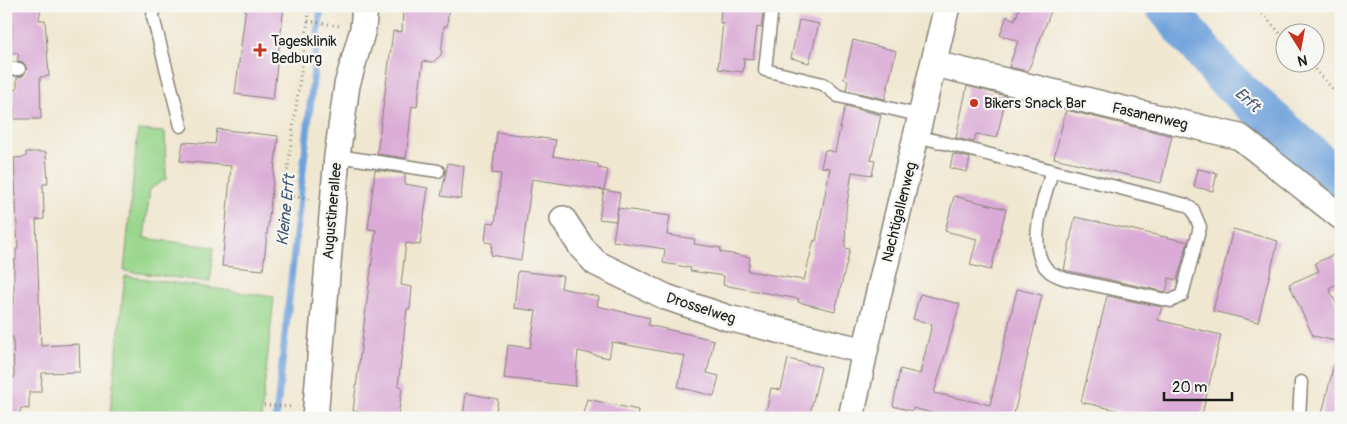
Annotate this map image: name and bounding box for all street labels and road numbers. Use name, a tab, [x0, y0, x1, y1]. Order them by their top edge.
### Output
street label: Fasanenweg	[1110, 99, 1190, 134]
street label: Nachtigallenweg	[878, 160, 921, 264]
street label: Augustinerallee	[319, 161, 346, 260]
street label: Drosselweg	[664, 288, 738, 329]

